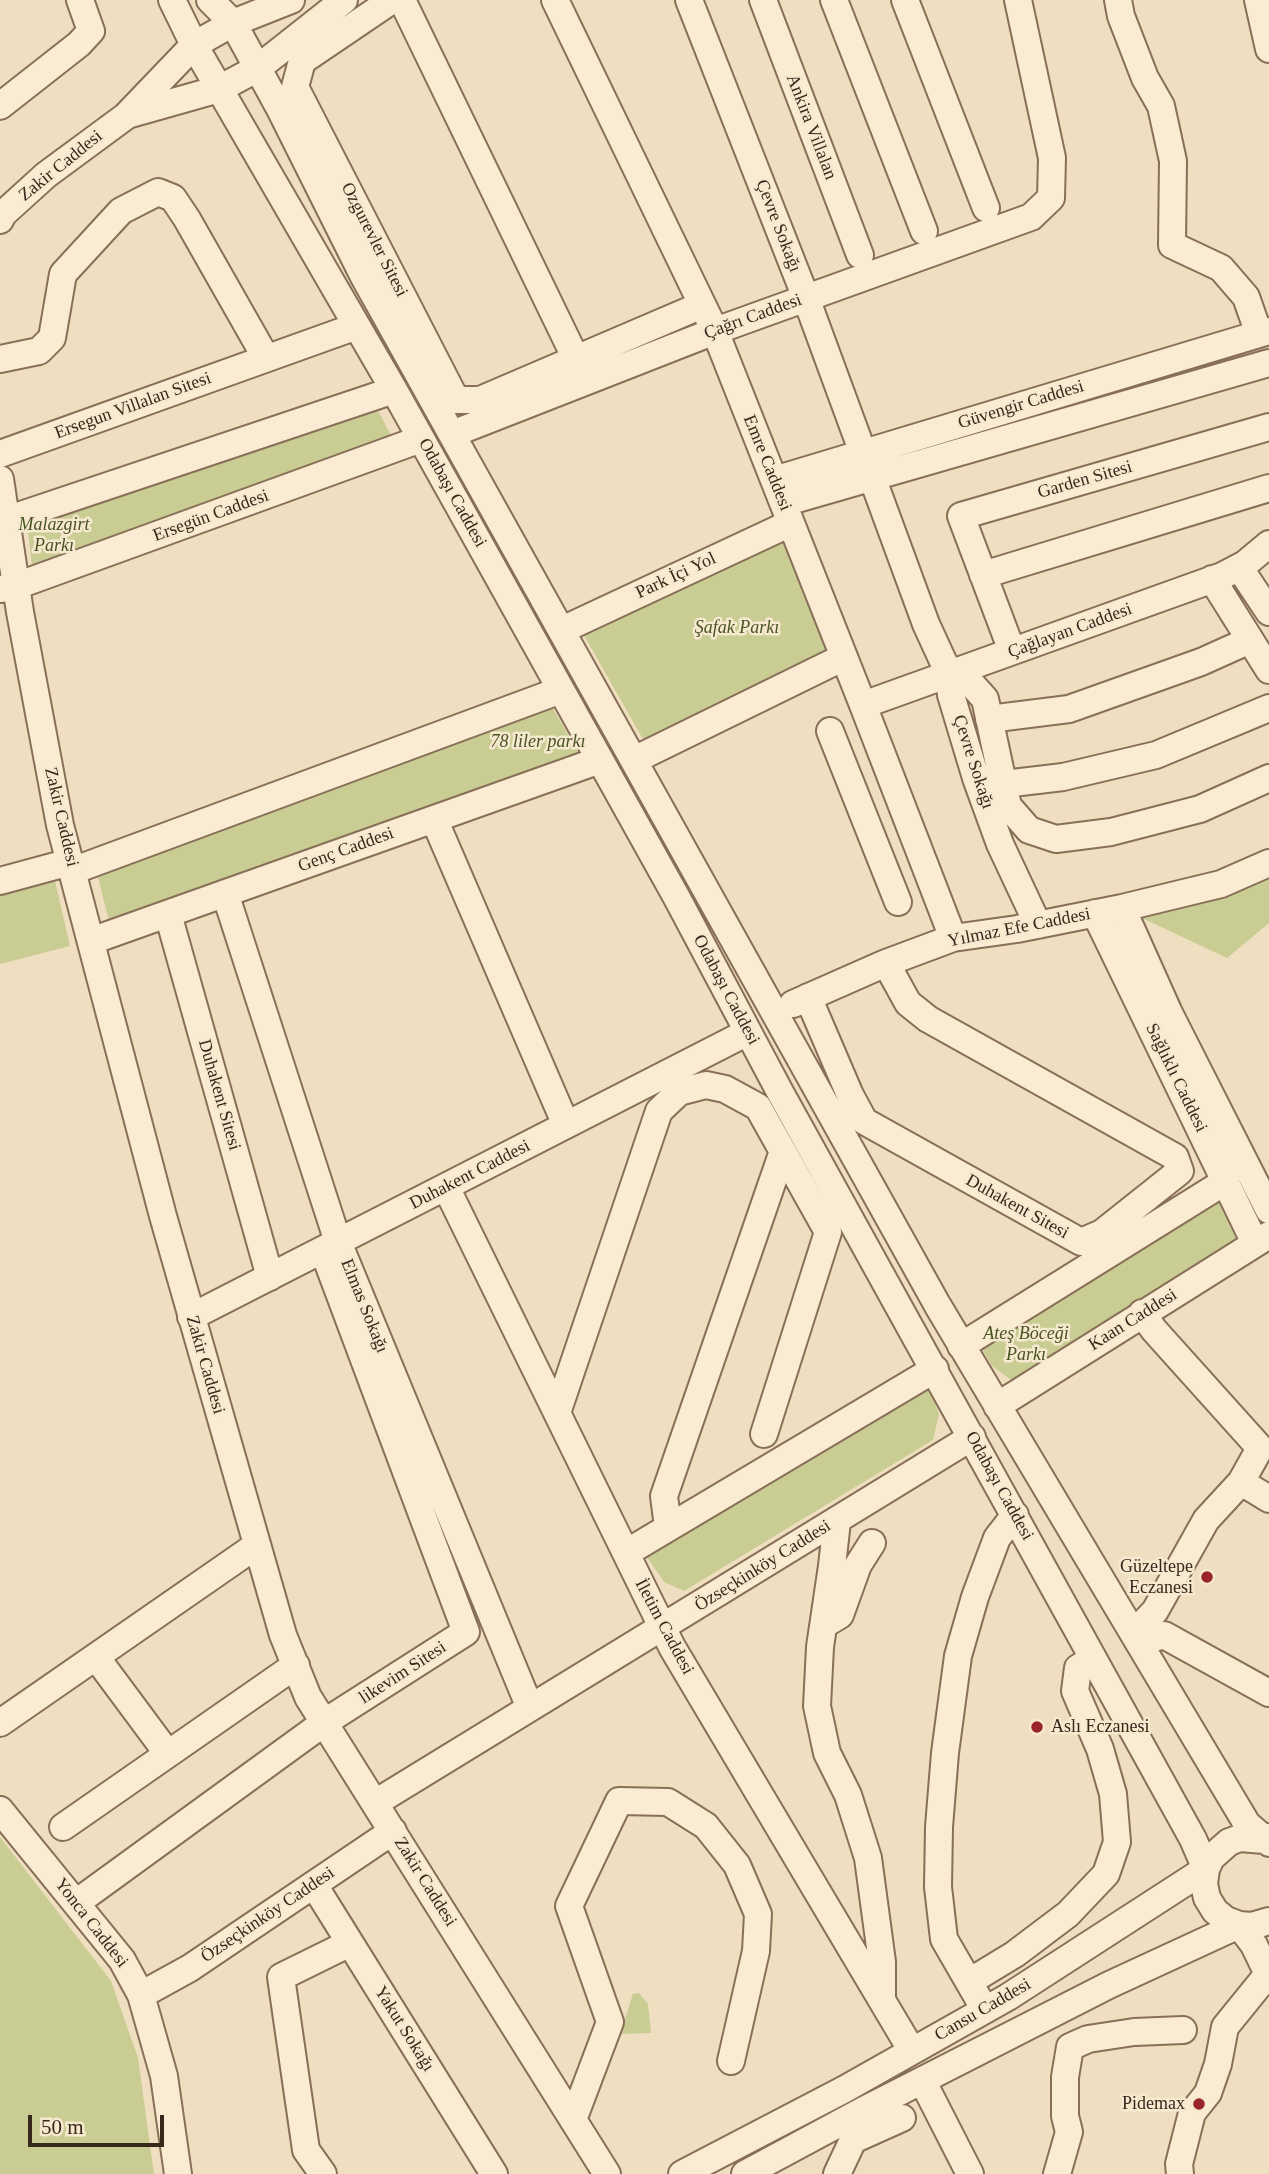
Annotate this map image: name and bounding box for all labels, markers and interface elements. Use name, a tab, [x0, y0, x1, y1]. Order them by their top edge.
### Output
street label: Ankira Villalan	[781, 71, 841, 183]
street label: Zakir Caddesi	[15, 126, 107, 206]
street label: Çevre Sokağı	[750, 177, 806, 275]
street label: Ozgurevler Sitesi	[336, 179, 412, 301]
street label: Çağrı Caddesi	[701, 289, 805, 345]
street label: Ersegun Villalan Sitesi	[52, 368, 214, 444]
street label: Güvengir Caddesi	[955, 376, 1087, 434]
street label: Emre Caddesi	[738, 412, 796, 514]
street label: Odabaşı Caddesi	[413, 435, 491, 551]
street label: Garden Sitesi	[1035, 456, 1135, 504]
street label: Ersegün Caddesi	[150, 485, 272, 547]
park label: Malazgirt Parkı	[18, 514, 90, 556]
street label: Park İçi Yol	[632, 548, 720, 604]
street label: Çağlayan Caddesi	[1005, 599, 1135, 663]
park label: Şafak Parkı	[695, 617, 779, 639]
street label: Çevre Sokağı	[948, 712, 998, 812]
park label: 78 liler parkı	[491, 731, 585, 753]
street label: Zakir Caddesi	[39, 765, 83, 869]
street label: Genç Caddesi	[295, 823, 397, 877]
street label: Yılmaz Efe Caddesi	[946, 904, 1092, 952]
street label: Odabaşı Caddesi	[688, 931, 764, 1049]
street label: Sağlıklı Caddesi	[1140, 1020, 1212, 1136]
street label: Duhakent Sitesi	[193, 1037, 245, 1153]
street label: Duhakent Caddesi	[406, 1135, 534, 1215]
street label: Duhakent Sitesi	[962, 1170, 1072, 1244]
street label: Elmas Sokağı	[335, 1256, 393, 1356]
street label: Kaan Caddesi	[1085, 1284, 1181, 1356]
street label: Zakir Caddesi	[181, 1313, 229, 1417]
park label: Ateş Böceği Parkı	[983, 1323, 1069, 1366]
street label: Odabaşı Caddesi	[960, 1428, 1038, 1544]
street label: Özseçkinköy Caddesi	[691, 1515, 835, 1617]
place label: Güzeltepe Eczanesi	[1120, 1556, 1193, 1598]
marker: Güzeltepe Eczanesi	[1199, 1569, 1215, 1585]
street label: İletim Caddesi	[630, 1575, 698, 1679]
street label: likevim Sitesi	[355, 1637, 451, 1709]
place label: Aslı Eczanesi	[1051, 1716, 1149, 1738]
marker: Aslı Eczanesi	[1029, 1719, 1045, 1735]
street label: Zakir Caddesi	[389, 1833, 461, 1931]
street label: Özseçkinköy Caddesi	[197, 1862, 339, 1968]
street label: Yonca Caddesi	[49, 1874, 133, 1972]
street label: Cansu Caddesi	[931, 1974, 1035, 2046]
street label: Yakut Sokağı	[369, 1982, 439, 2076]
place label: Pidemax	[1122, 2093, 1185, 2115]
marker: Pidemax	[1191, 2096, 1207, 2112]
scale bar	[32, 2100, 168, 2144]
text: 50 m	[41, 2115, 84, 2139]

